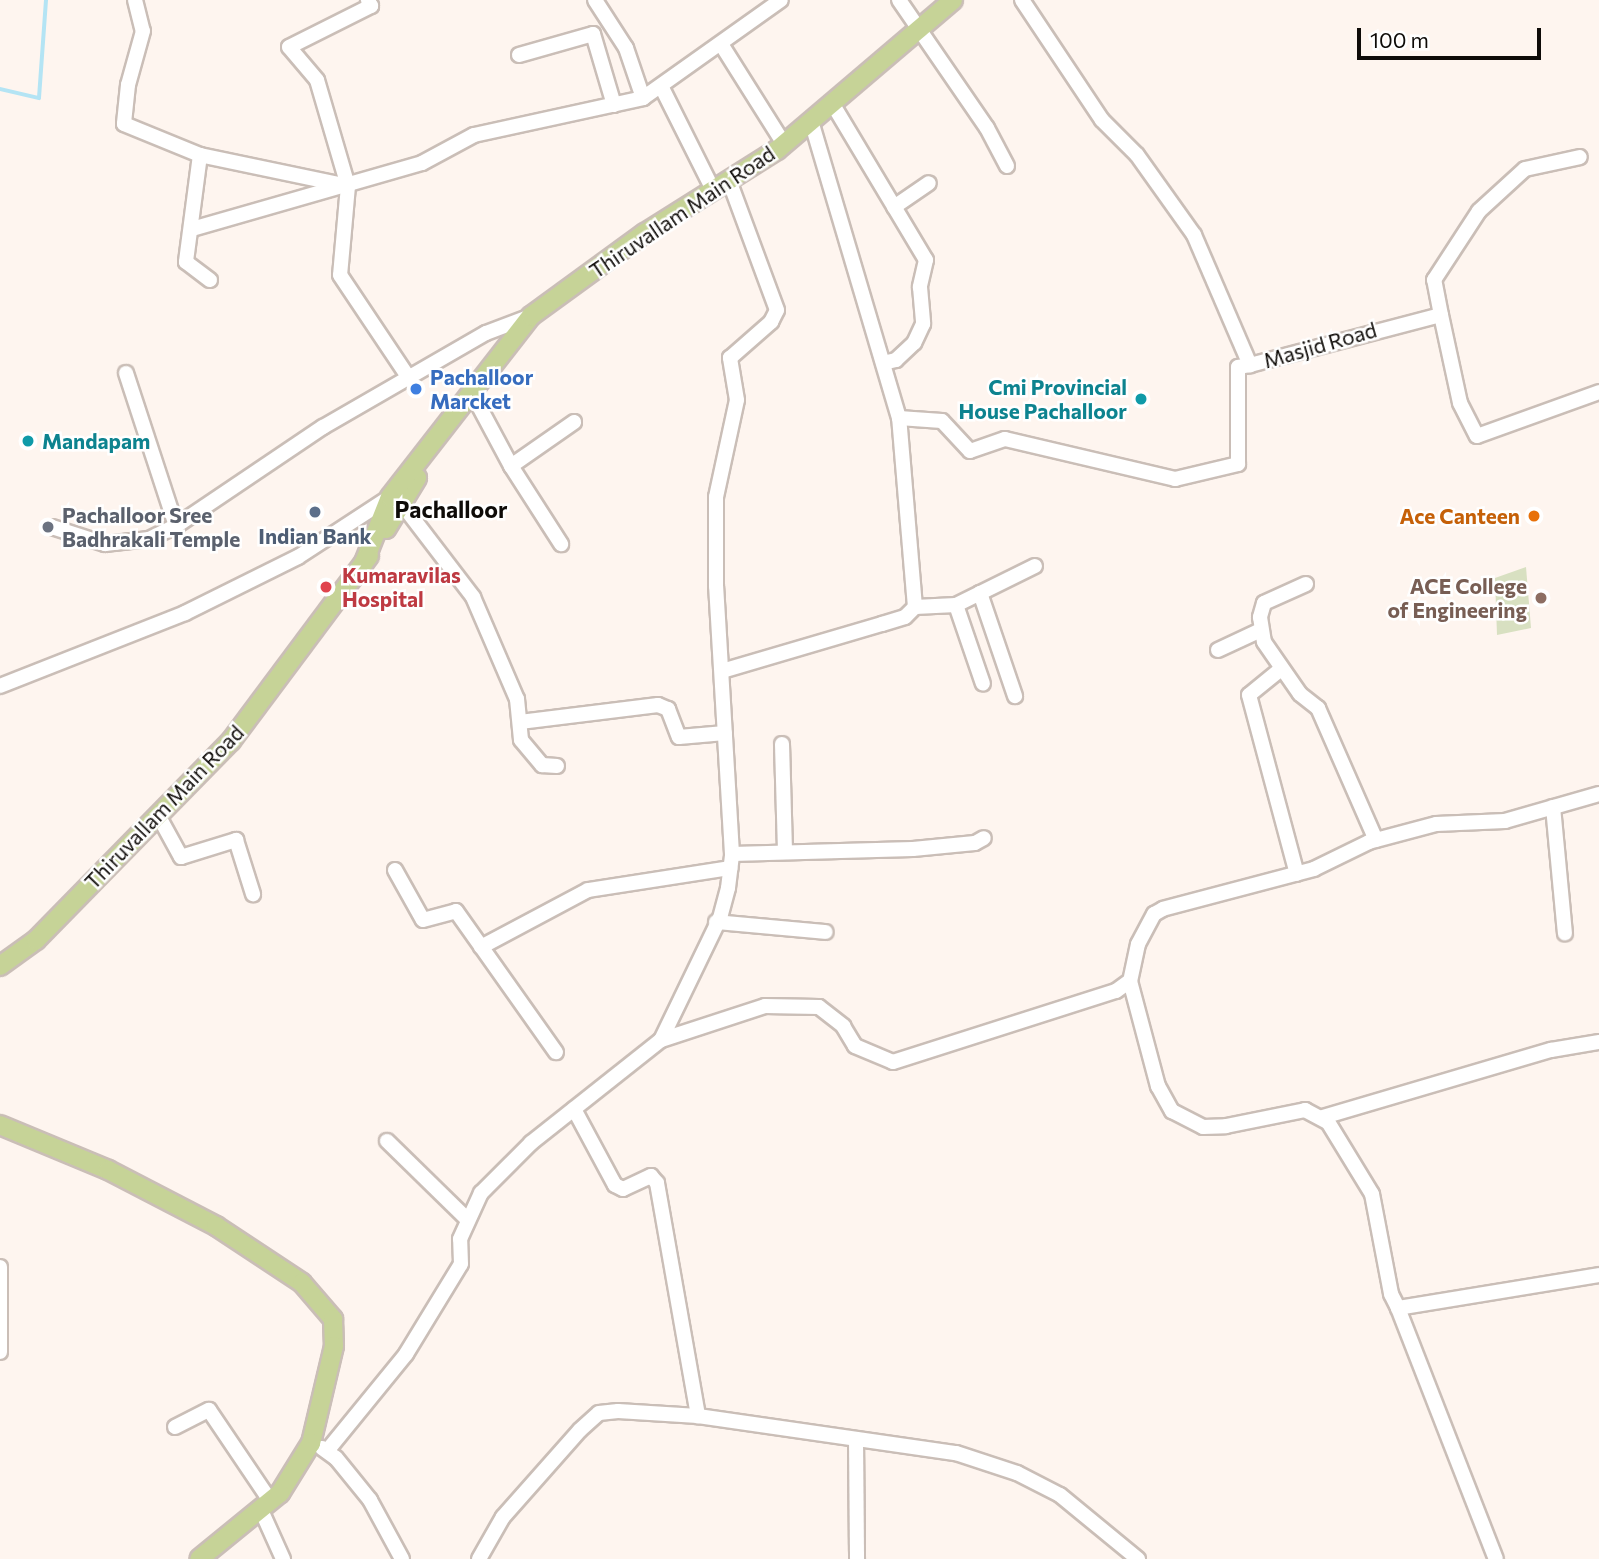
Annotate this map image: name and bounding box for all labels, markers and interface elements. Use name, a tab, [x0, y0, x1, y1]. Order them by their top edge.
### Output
scale bar	[1361, 14, 1545, 58]
text: 100 m	[1370, 27, 1429, 52]
street label: Thiruvallam Main Road	[585, 141, 779, 283]
street label: Masjid Road	[1261, 317, 1379, 373]
place label: Pachalloor Marcket	[430, 364, 533, 414]
place label: Cmi Provincial House Pachalloor	[959, 374, 1127, 424]
marker: Pachalloor Marcket	[408, 381, 424, 397]
marker: Cmi Provincial House Pachalloor	[1133, 391, 1149, 407]
place label: Mandapam	[42, 428, 150, 454]
marker: Mandapam	[20, 433, 36, 449]
district label: Pachalloor	[394, 495, 508, 523]
place label: Pachalloor Sree Badhrakali Temple	[62, 502, 240, 552]
place label: Ace Canteen	[1400, 503, 1520, 529]
marker: Indian Bank	[307, 504, 323, 520]
marker: Ace Canteen	[1526, 508, 1542, 524]
marker: Pachalloor Sree Badhrakali Temple	[40, 519, 56, 535]
place label: Indian Bank	[258, 523, 372, 549]
place label: Kumaravilas Hospital	[342, 562, 461, 612]
place label: ACE College of Engineering	[1387, 573, 1527, 623]
marker: Kumaravilas Hospital	[316, 577, 336, 597]
marker: ACE College of Engineering	[1533, 590, 1549, 606]
street label: Thiruvallam Main Road	[79, 720, 249, 894]

